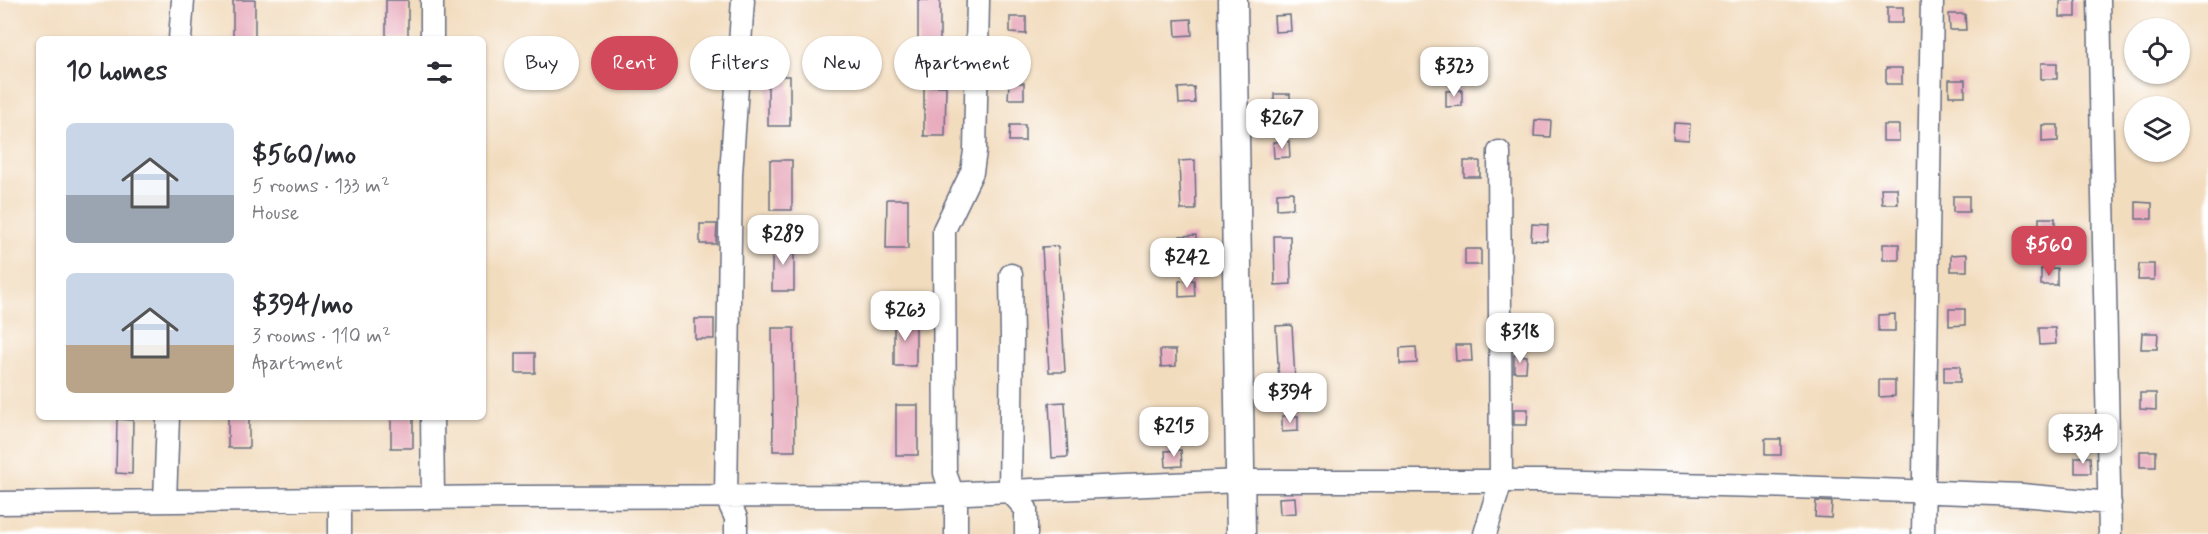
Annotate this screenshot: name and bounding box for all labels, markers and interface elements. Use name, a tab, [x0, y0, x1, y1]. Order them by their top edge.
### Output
map controls	[2124, 18, 2190, 162]
button: locate	[2124, 18, 2190, 84]
chip: Buy	[504, 36, 579, 90]
chip: Rent	[591, 36, 678, 90]
chip: Filters	[690, 36, 790, 90]
chip: New	[802, 36, 882, 90]
chip: Apartment	[894, 36, 1031, 90]
pin: $323	[1418, 47, 1490, 98]
text: $323	[1434, 53, 1474, 80]
text: 10 homes	[66, 55, 167, 89]
icon: filters	[423, 56, 456, 89]
button: layers	[2124, 96, 2190, 162]
pin: $267	[1246, 99, 1318, 150]
text: $267	[1260, 105, 1304, 132]
text: $560/mo	[252, 139, 356, 173]
icon: home	[114, 147, 186, 219]
text: 5 rooms · 133 m²	[252, 173, 390, 200]
text: House	[252, 200, 299, 227]
pin: $289	[747, 215, 819, 266]
text: $289	[761, 221, 805, 248]
pin: $560	[2013, 226, 2085, 277]
text: $560	[2026, 232, 2072, 259]
pin: $242	[1151, 238, 1223, 289]
text: $242	[1164, 244, 1210, 271]
text: $394/mo	[252, 289, 353, 323]
pin: $263	[869, 291, 941, 342]
icon: home	[114, 297, 186, 369]
text: $263	[885, 297, 925, 324]
pin: $318	[1484, 313, 1556, 364]
text: $318	[1500, 319, 1540, 346]
text: 3 rooms · 110 m²	[252, 323, 391, 350]
text: Apartment	[252, 350, 343, 377]
pin: $394	[1254, 373, 1326, 424]
text: $394	[1268, 379, 1312, 406]
pin: $215	[1138, 407, 1210, 458]
text: $215	[1153, 413, 1195, 440]
pin: $334	[2047, 414, 2119, 465]
text: $334	[2062, 420, 2104, 447]

